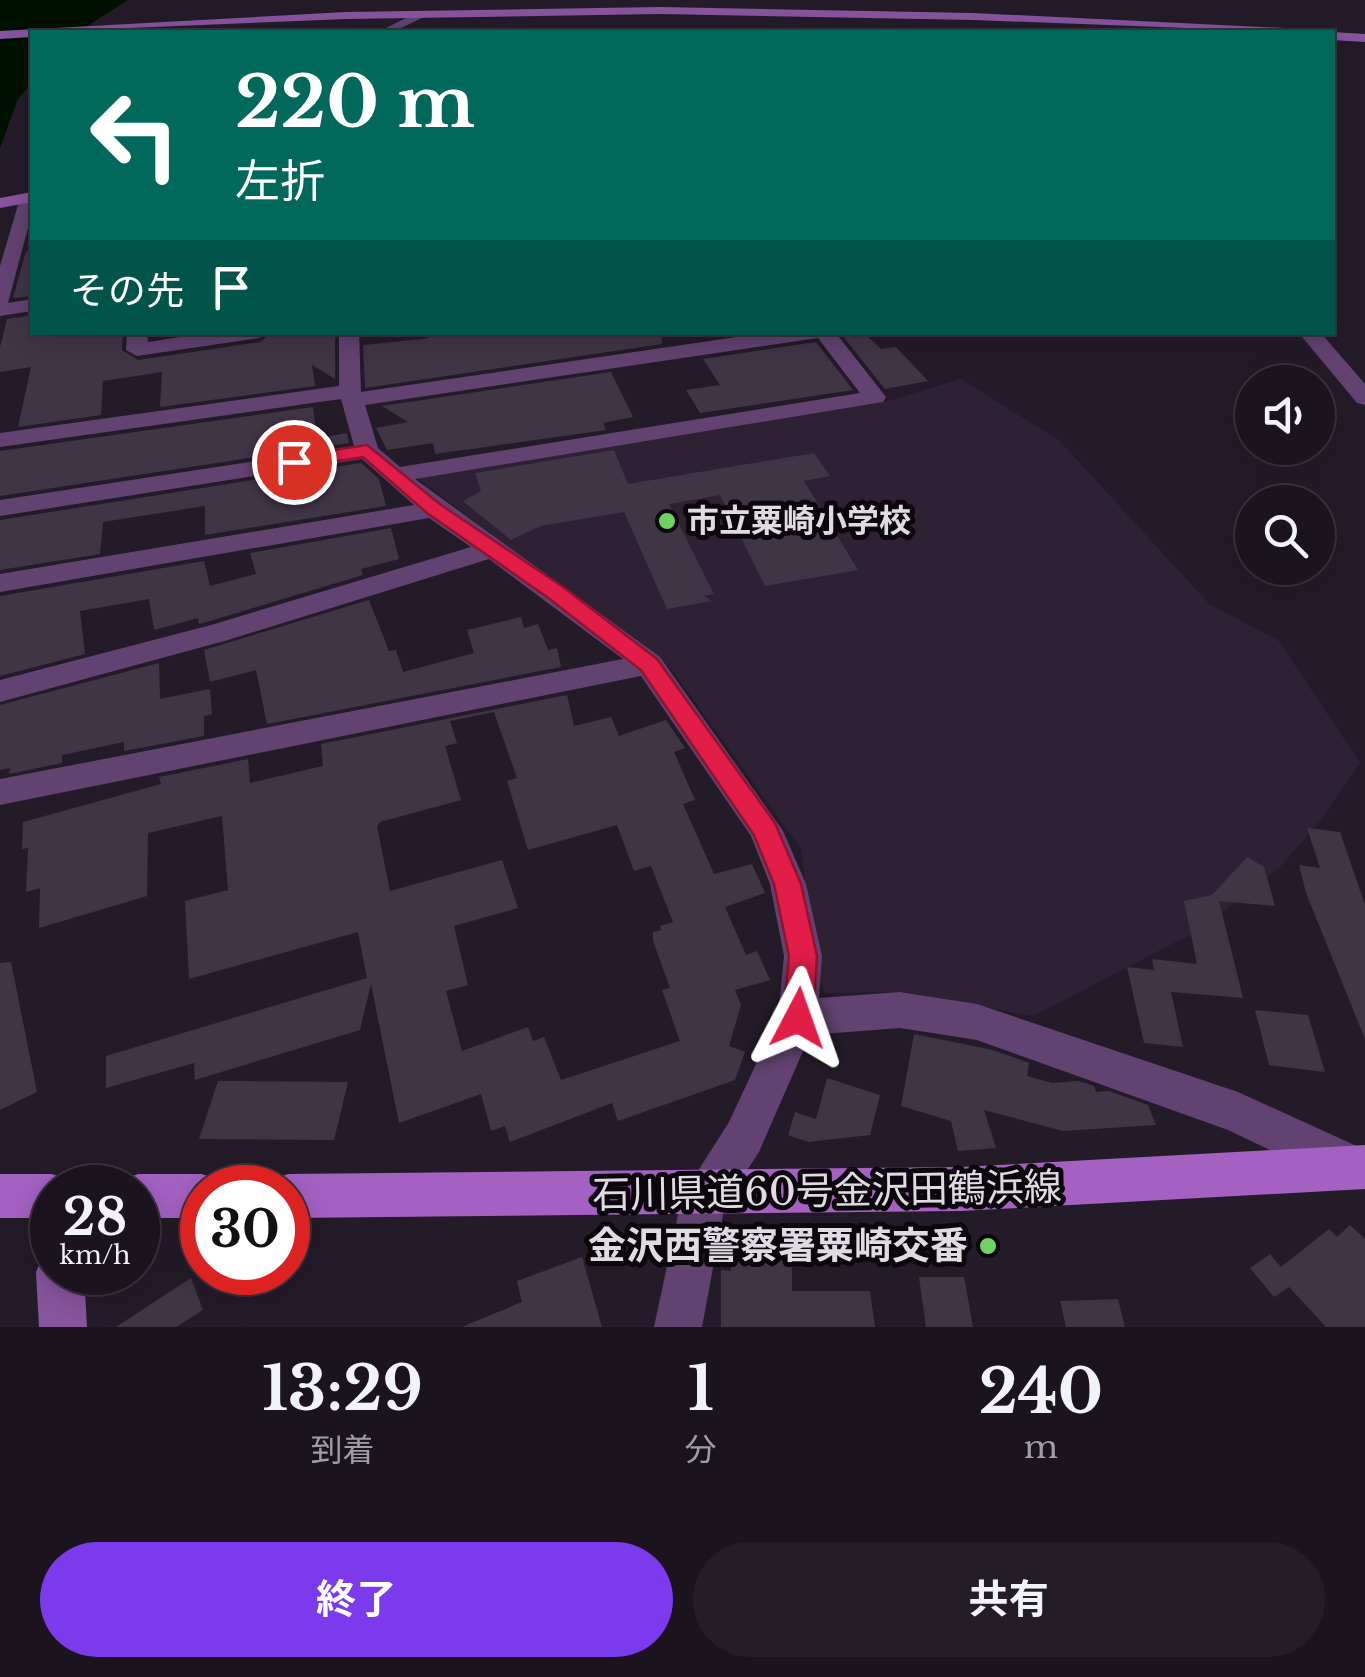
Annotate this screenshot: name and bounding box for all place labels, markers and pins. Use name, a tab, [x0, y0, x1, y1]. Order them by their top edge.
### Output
pin	[252, 420, 337, 505]
place label: 市立粟崎小学校	[687, 501, 911, 541]
marker: 市立粟崎小学校	[656, 510, 678, 532]
place label: 金沢西警察署粟崎交番	[588, 1222, 968, 1269]
marker: 金沢西警察署粟崎交番	[977, 1235, 999, 1257]

